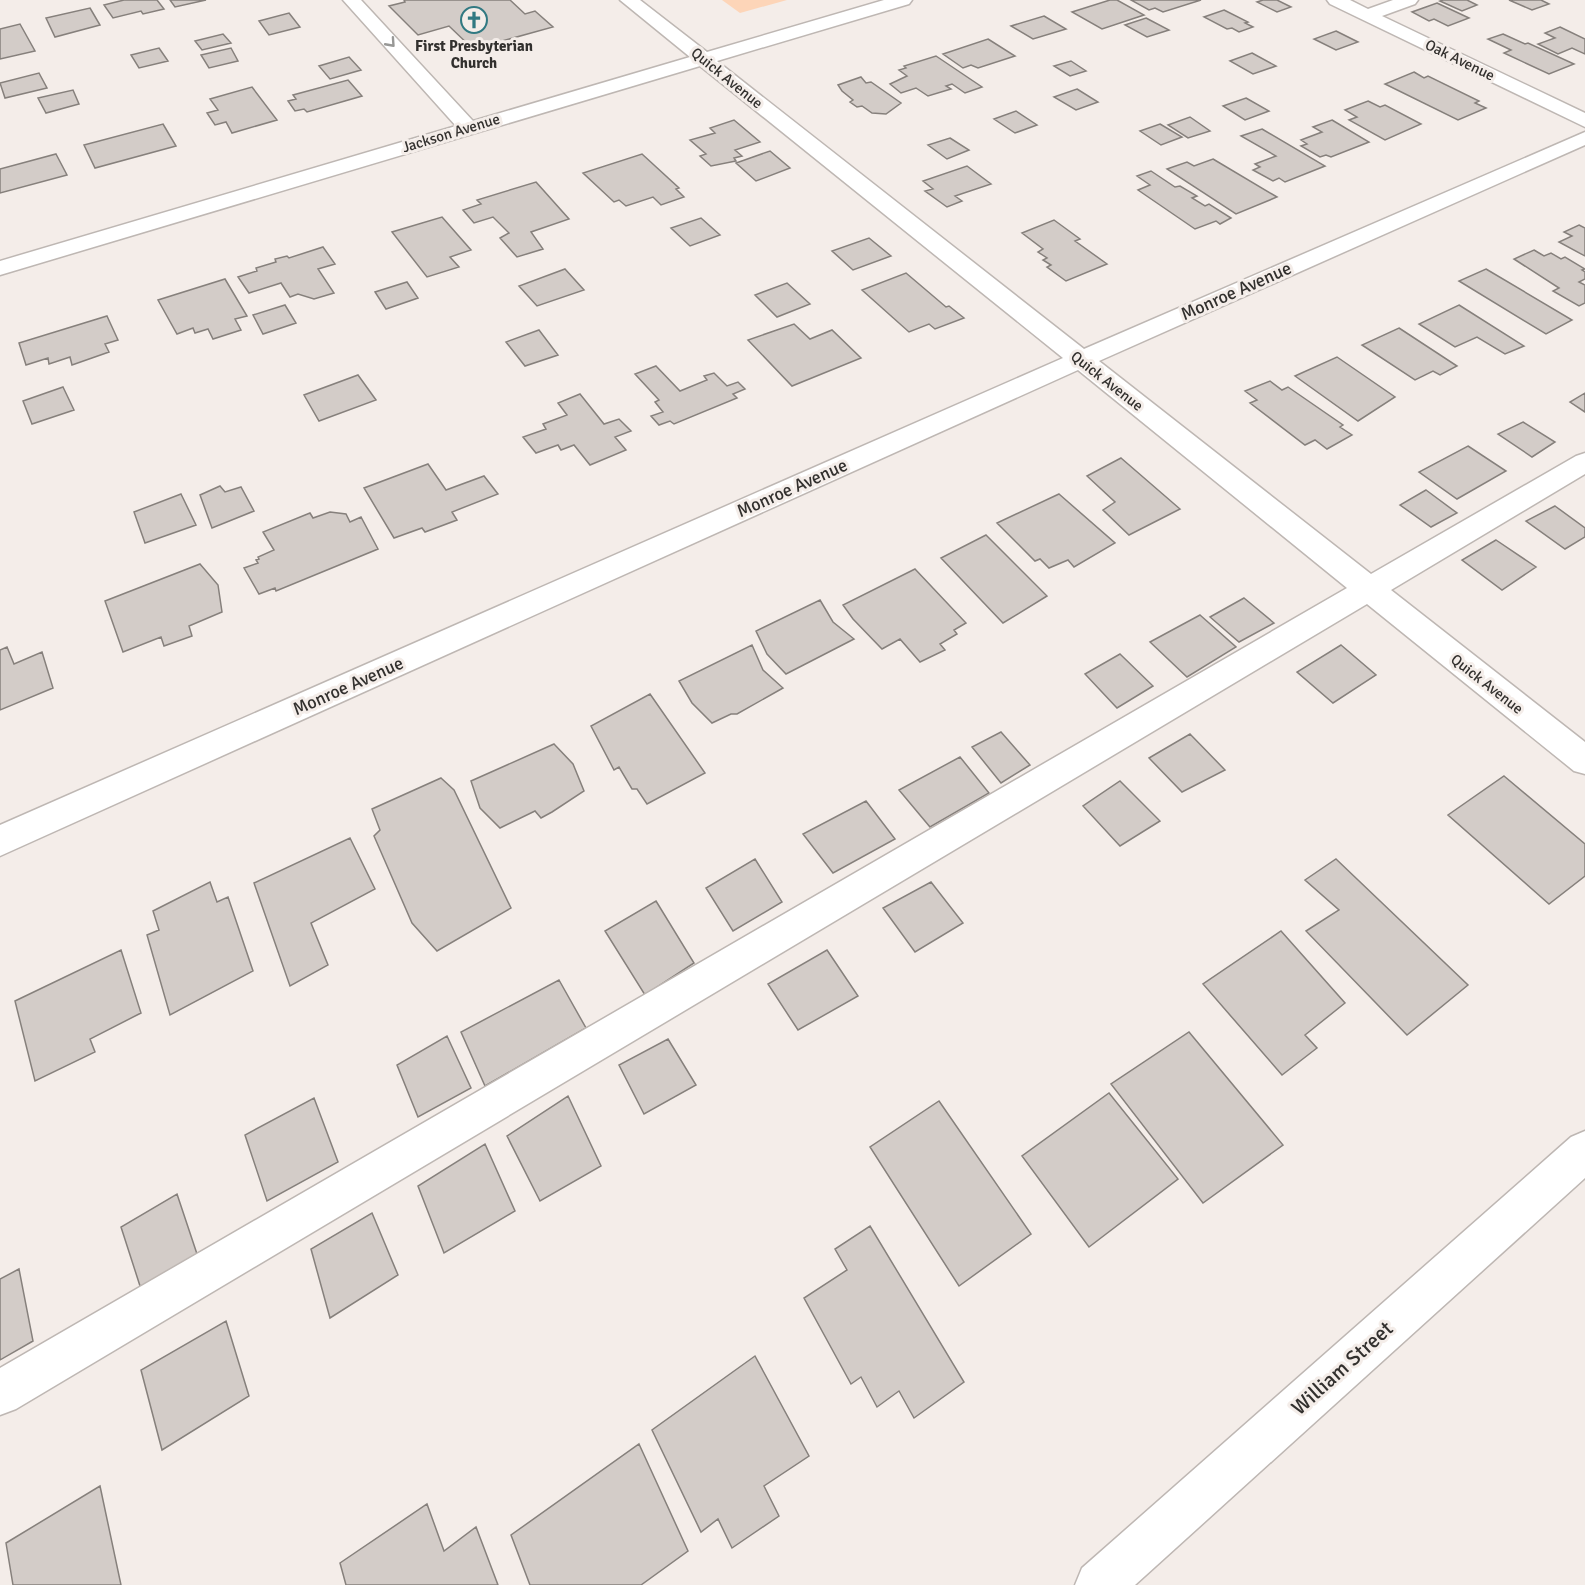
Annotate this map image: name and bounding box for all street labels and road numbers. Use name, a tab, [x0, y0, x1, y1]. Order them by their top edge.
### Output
street label: Oak Avenue	[1422, 35, 1498, 85]
street label: Quick Avenue	[688, 44, 766, 112]
street label: Jackson Avenue	[400, 110, 502, 156]
street label: Monroe Avenue	[1177, 257, 1295, 325]
street label: Quick Avenue	[1067, 347, 1147, 415]
street label: Monroe Avenue	[733, 454, 851, 522]
street label: Quick Avenue	[1447, 650, 1527, 718]
street label: Monroe Avenue	[289, 652, 407, 720]
street label: William Street	[1286, 1316, 1398, 1420]

